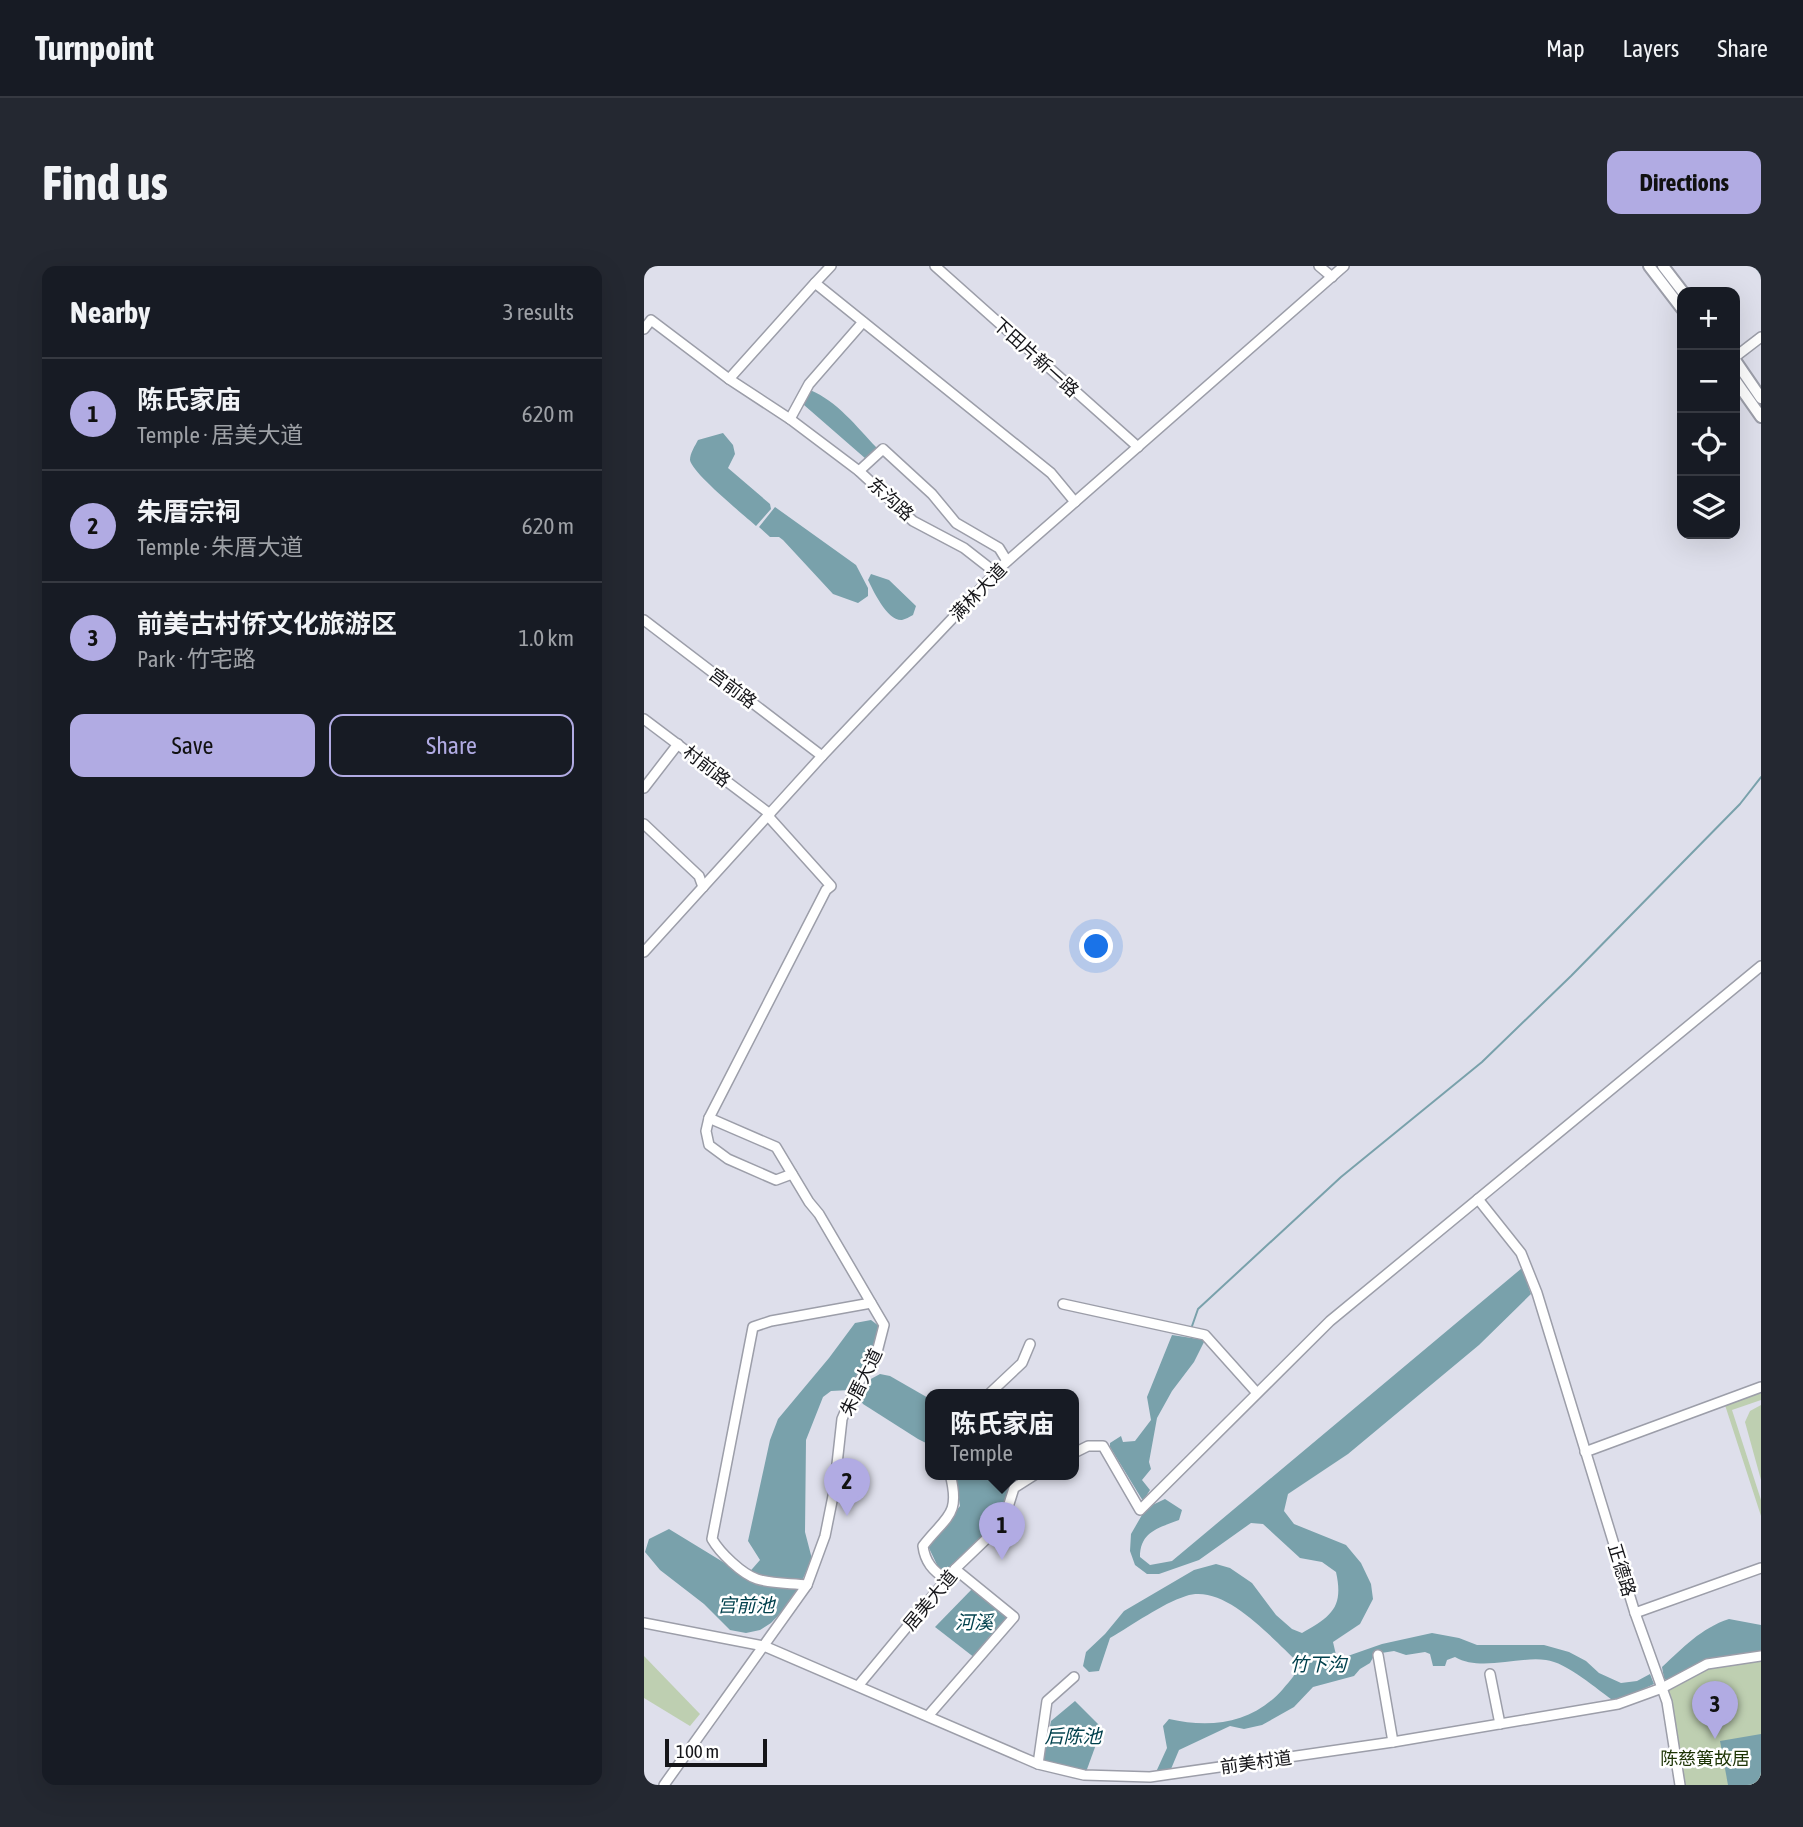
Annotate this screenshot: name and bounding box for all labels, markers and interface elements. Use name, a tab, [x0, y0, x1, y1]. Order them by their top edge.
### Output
text: Turnpoint	[35, 29, 154, 67]
text: Map	[1546, 35, 1585, 62]
text: Layers	[1623, 35, 1679, 62]
text: Share	[1717, 35, 1768, 62]
button: Directions	[1607, 151, 1761, 214]
text: Find us	[42, 154, 168, 210]
map controls	[1677, 287, 1740, 539]
button: +	[1677, 287, 1740, 350]
text: Nearby	[70, 295, 150, 329]
text: 3 results	[503, 299, 574, 325]
street label: 下田片新一路	[989, 313, 1083, 401]
button: −	[1677, 350, 1740, 413]
text: 陈氏家庙	[137, 385, 241, 415]
text: 1	[88, 401, 98, 427]
text: 620 m	[522, 401, 574, 427]
button: locate	[1677, 413, 1740, 476]
text: Temple · 居美大道	[137, 422, 303, 448]
street label: 东沟路	[864, 473, 918, 525]
button: layers	[1677, 476, 1740, 539]
text: 朱厝宗祠	[137, 497, 241, 527]
text: 2	[88, 513, 98, 539]
text: 620 m	[522, 513, 574, 539]
text: Temple · 朱厝大道	[137, 534, 303, 560]
street label: 满林大道	[945, 559, 1011, 625]
text: 前美古村侨文化旅游区	[137, 609, 397, 639]
text: 3	[88, 625, 98, 651]
text: 1.0 km	[518, 625, 574, 651]
text: Park · 竹宅路	[137, 646, 256, 672]
street label: 宫前路	[705, 663, 761, 713]
button: Save	[70, 714, 315, 777]
button: Share	[329, 714, 574, 777]
street label: 村前路	[679, 741, 735, 791]
your location	[1079, 929, 1113, 963]
street label: 朱厝大道	[836, 1345, 886, 1419]
popup	[925, 1389, 1079, 1480]
text: 陈氏家庙	[950, 1409, 1054, 1439]
text: Temple	[950, 1440, 1013, 1466]
pin: 2	[824, 1458, 870, 1516]
pin: 1	[979, 1502, 1025, 1560]
street label: 正德路	[1604, 1541, 1640, 1599]
street label: 居美大道	[899, 1566, 961, 1634]
water label: 宫前池	[717, 1594, 776, 1616]
water label: 河溪	[955, 1611, 995, 1633]
water label: 竹下沟	[1289, 1653, 1348, 1675]
pin: 3	[1692, 1681, 1738, 1739]
water label: 后陈池	[1044, 1725, 1103, 1747]
scale bar	[665, 1736, 766, 1768]
text: 100 m	[676, 1740, 719, 1762]
street label: 前美村道	[1219, 1747, 1293, 1777]
park label: 陈慈簧故居	[1660, 1748, 1750, 1769]

